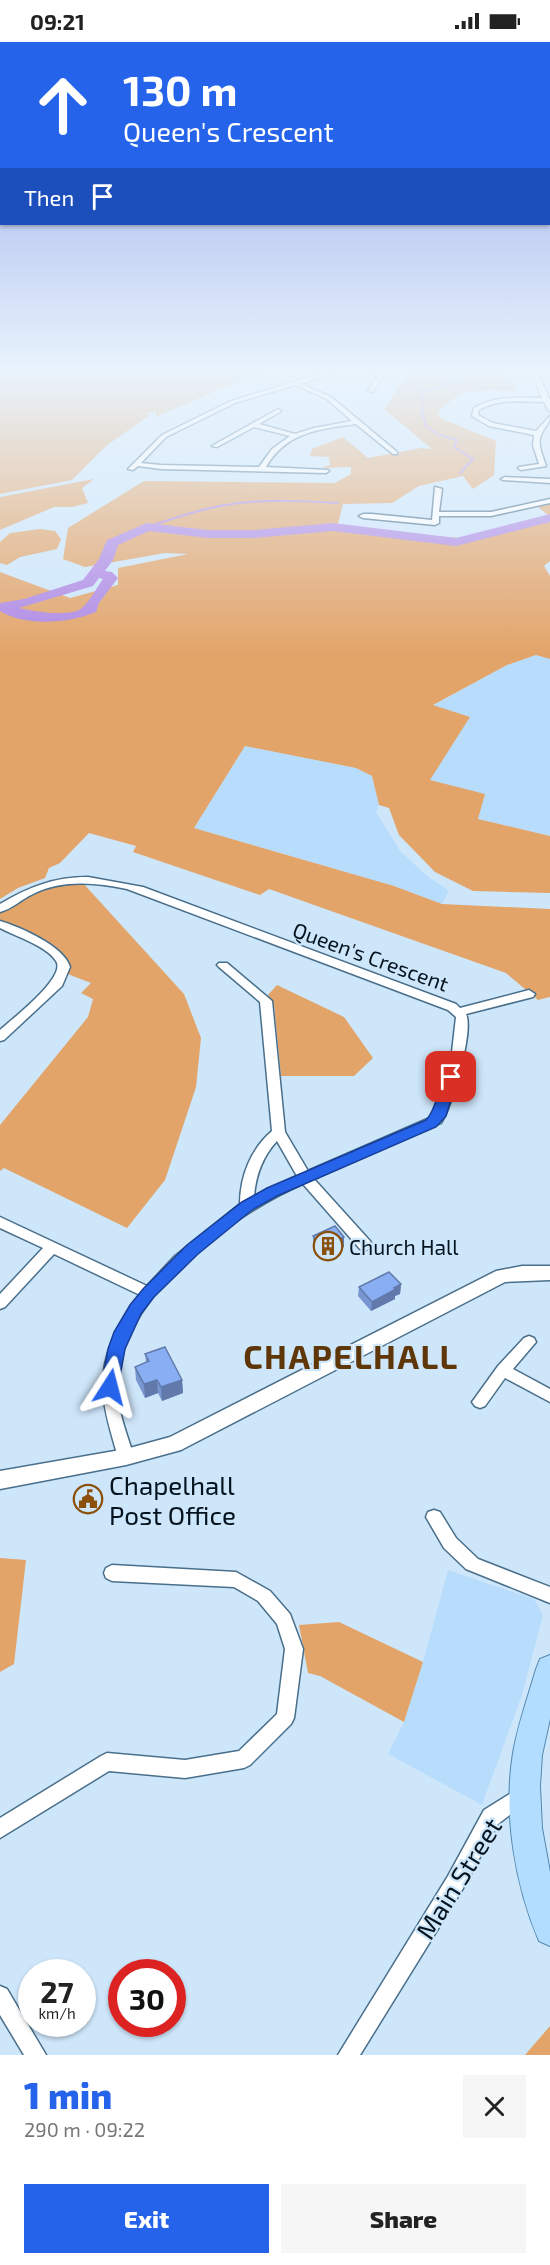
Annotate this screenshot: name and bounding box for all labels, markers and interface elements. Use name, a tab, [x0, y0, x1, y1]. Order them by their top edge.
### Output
text: 09:21	[30, 8, 85, 34]
text: 130 m	[123, 64, 238, 114]
icon: ahead	[24, 66, 102, 144]
text: Queen's Crescent	[123, 115, 334, 147]
icon: arrive	[86, 180, 119, 213]
text: Then	[24, 184, 74, 210]
street label: Queen's Crescent	[289, 916, 452, 997]
pin	[425, 1051, 476, 1102]
icon: arrive	[434, 1060, 467, 1093]
building icon: Church Hall	[312, 1230, 344, 1262]
place label: Church Hall	[349, 1234, 459, 1259]
district label: CHAPELHALL	[243, 1336, 459, 1376]
position arrow	[78, 1355, 142, 1419]
place label: Chapelhall Post Office	[109, 1469, 236, 1530]
public building icon: Chapelhall Post Office	[72, 1483, 104, 1515]
street label: Main Street	[409, 1812, 507, 1944]
speed limit sign: 30	[108, 1959, 186, 2037]
text: 27	[40, 1973, 74, 2009]
text: km/h	[38, 2004, 76, 2022]
text: 1 min	[24, 2073, 112, 2116]
button: close	[463, 2075, 526, 2138]
text: 290 m · 09:22	[24, 2117, 145, 2141]
button: Exit	[24, 2184, 269, 2253]
button: Share	[281, 2184, 526, 2253]

